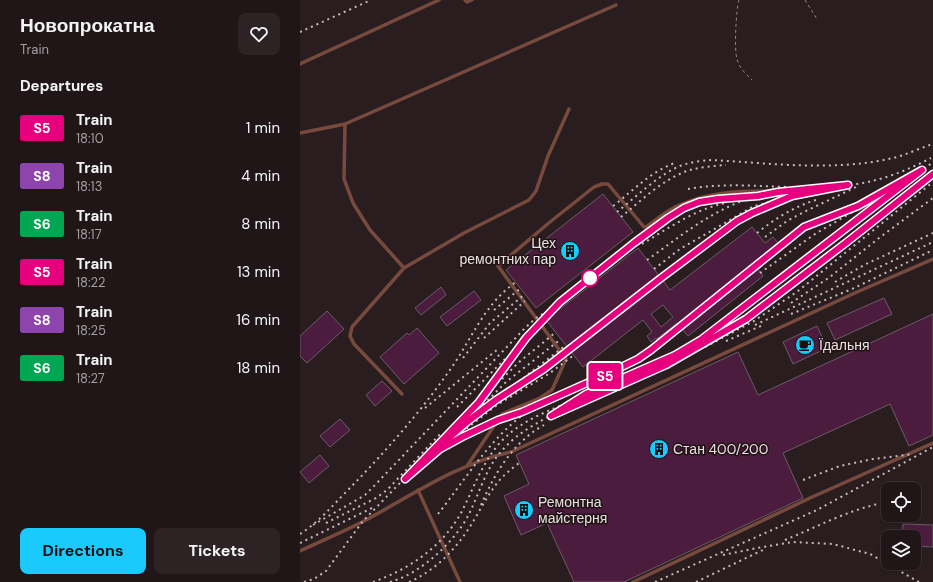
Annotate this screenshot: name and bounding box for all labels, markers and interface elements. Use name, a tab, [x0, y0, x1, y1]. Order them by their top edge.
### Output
text: Новопрокатна	[20, 13, 154, 38]
button: heart	[238, 13, 280, 55]
text: Train	[20, 41, 49, 58]
text: Departures	[20, 76, 103, 96]
text: Train	[76, 110, 113, 130]
text: 1 min	[246, 118, 280, 138]
text: S5	[33, 119, 51, 137]
text: 18:10	[76, 130, 104, 147]
text: Train	[76, 158, 113, 178]
text: 4 min	[241, 166, 280, 186]
text: S8	[33, 167, 51, 185]
text: 18:13	[76, 178, 102, 195]
text: Train	[76, 206, 113, 226]
text: 8 min	[241, 214, 280, 234]
text: S6	[33, 215, 51, 233]
text: 18:17	[76, 226, 102, 243]
place label: Цех ремонтних пар	[459, 234, 556, 268]
building icon: Цех ремонтних пар	[559, 240, 581, 262]
text: Train	[76, 254, 113, 274]
text: 13 min	[237, 262, 280, 282]
text: S5	[33, 263, 51, 281]
unlabelled marker	[581, 269, 599, 287]
text: 18:22	[76, 274, 106, 291]
text: Train	[76, 302, 113, 322]
text: 16 min	[236, 310, 280, 330]
text: S8	[33, 311, 51, 329]
text: 18:25	[76, 322, 106, 339]
cafe icon: Їдальня	[794, 334, 816, 356]
place label: Їдальня	[819, 336, 870, 354]
text: Train	[76, 350, 113, 370]
text: 18 min	[237, 358, 280, 378]
text: S6	[33, 359, 51, 377]
line badge: S5	[587, 363, 623, 389]
text: S5	[596, 367, 614, 385]
text: 18:27	[76, 370, 105, 387]
building icon: Стан 400/200	[648, 438, 670, 460]
place label: Стан 400/200	[673, 440, 768, 458]
map controls	[881, 482, 921, 570]
button: locate	[881, 482, 921, 522]
place label: Ремонтна майстерня	[538, 493, 607, 527]
building icon: Ремонтна майстерня	[513, 499, 535, 521]
button: Directions	[20, 528, 146, 574]
button: Tickets	[154, 528, 280, 574]
button: layers	[881, 530, 921, 570]

